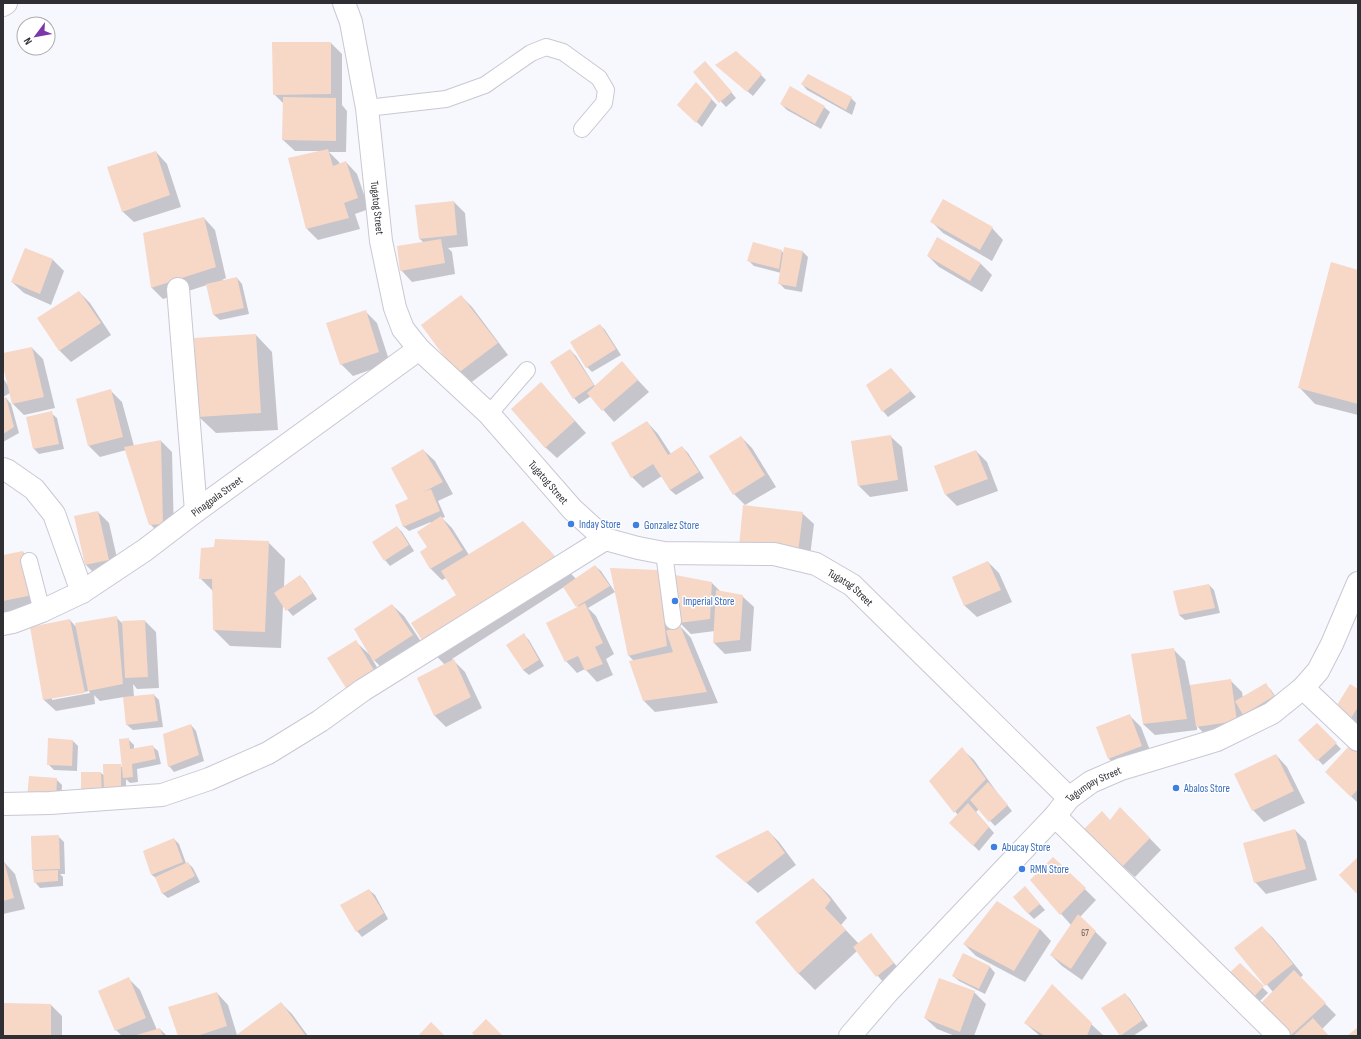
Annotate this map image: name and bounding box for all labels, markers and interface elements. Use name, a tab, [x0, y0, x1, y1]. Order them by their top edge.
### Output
north arrow	[16, 16, 56, 56]
text: N	[21, 35, 35, 47]
street label: Tugatog Street	[368, 180, 387, 236]
street label: Tugatog Street	[526, 458, 572, 507]
street label: Pinagpala Street	[188, 473, 245, 519]
place label: Inday Store	[579, 518, 621, 531]
marker: Inday Store	[566, 519, 576, 529]
place label: Gonzalez Store	[644, 519, 699, 532]
marker: Gonzalez Store	[631, 520, 641, 530]
street label: Tugatog Street	[826, 566, 876, 609]
place label: Imperial Store	[683, 595, 734, 608]
marker: Imperial Store	[670, 596, 680, 606]
street label: Tagumpay Street	[1062, 763, 1124, 804]
place label: Abalos Store	[1183, 782, 1230, 795]
marker: Abalos Store	[1171, 783, 1181, 793]
place label: Abucay Store	[1001, 841, 1050, 854]
marker: Abucay Store	[989, 842, 999, 852]
place label: RMN Store	[1030, 863, 1069, 876]
marker: RMN Store	[1017, 864, 1027, 874]
house number: 67	[1081, 928, 1089, 939]

